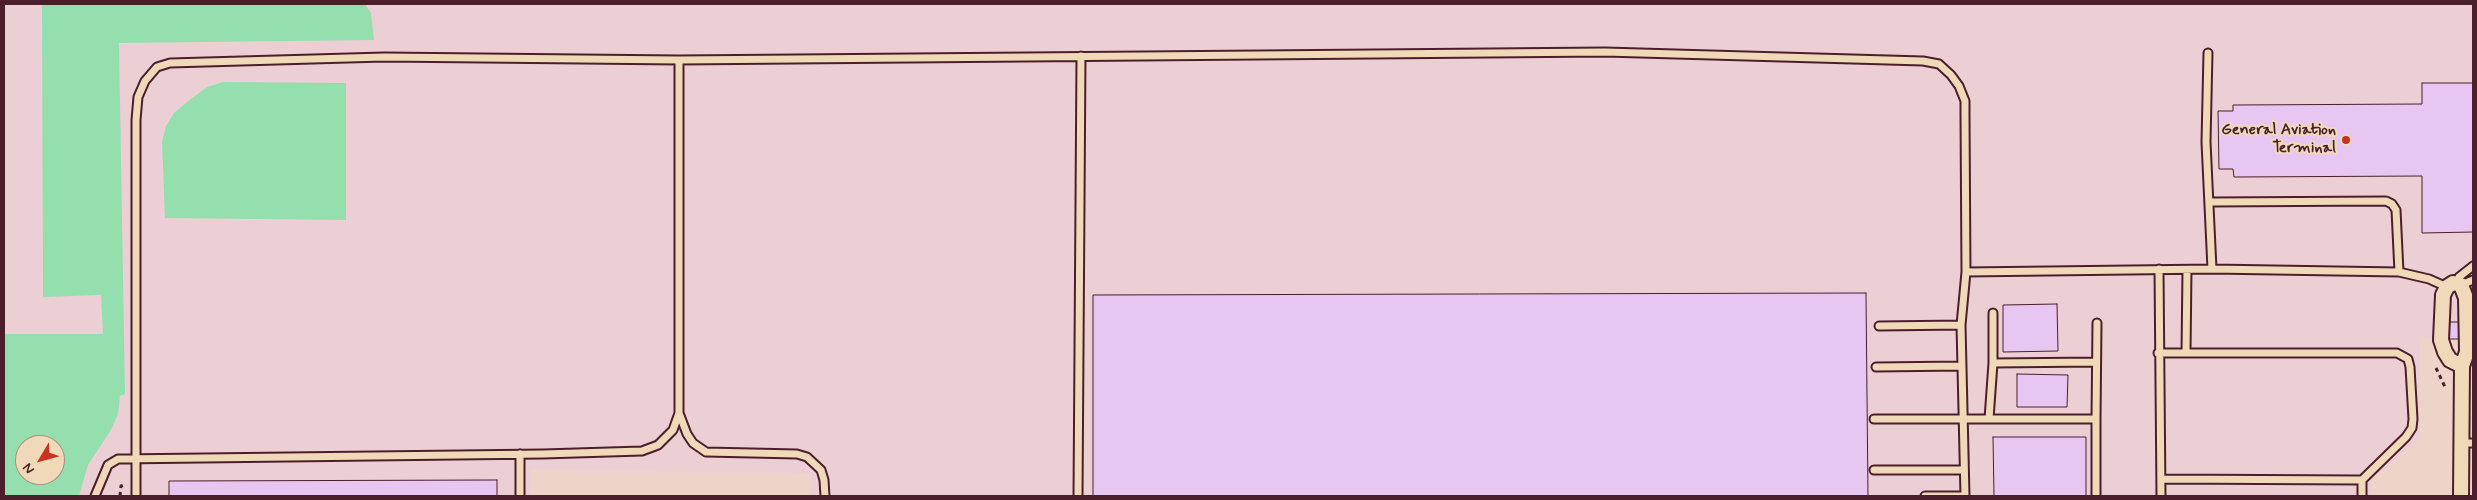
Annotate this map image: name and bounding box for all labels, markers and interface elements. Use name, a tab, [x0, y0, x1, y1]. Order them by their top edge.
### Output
place label: General Aviation Terminal	[2221, 121, 2336, 159]
marker: General Aviation Terminal	[2340, 134, 2352, 146]
north arrow	[15, 435, 65, 485]
text: N	[19, 459, 39, 478]

